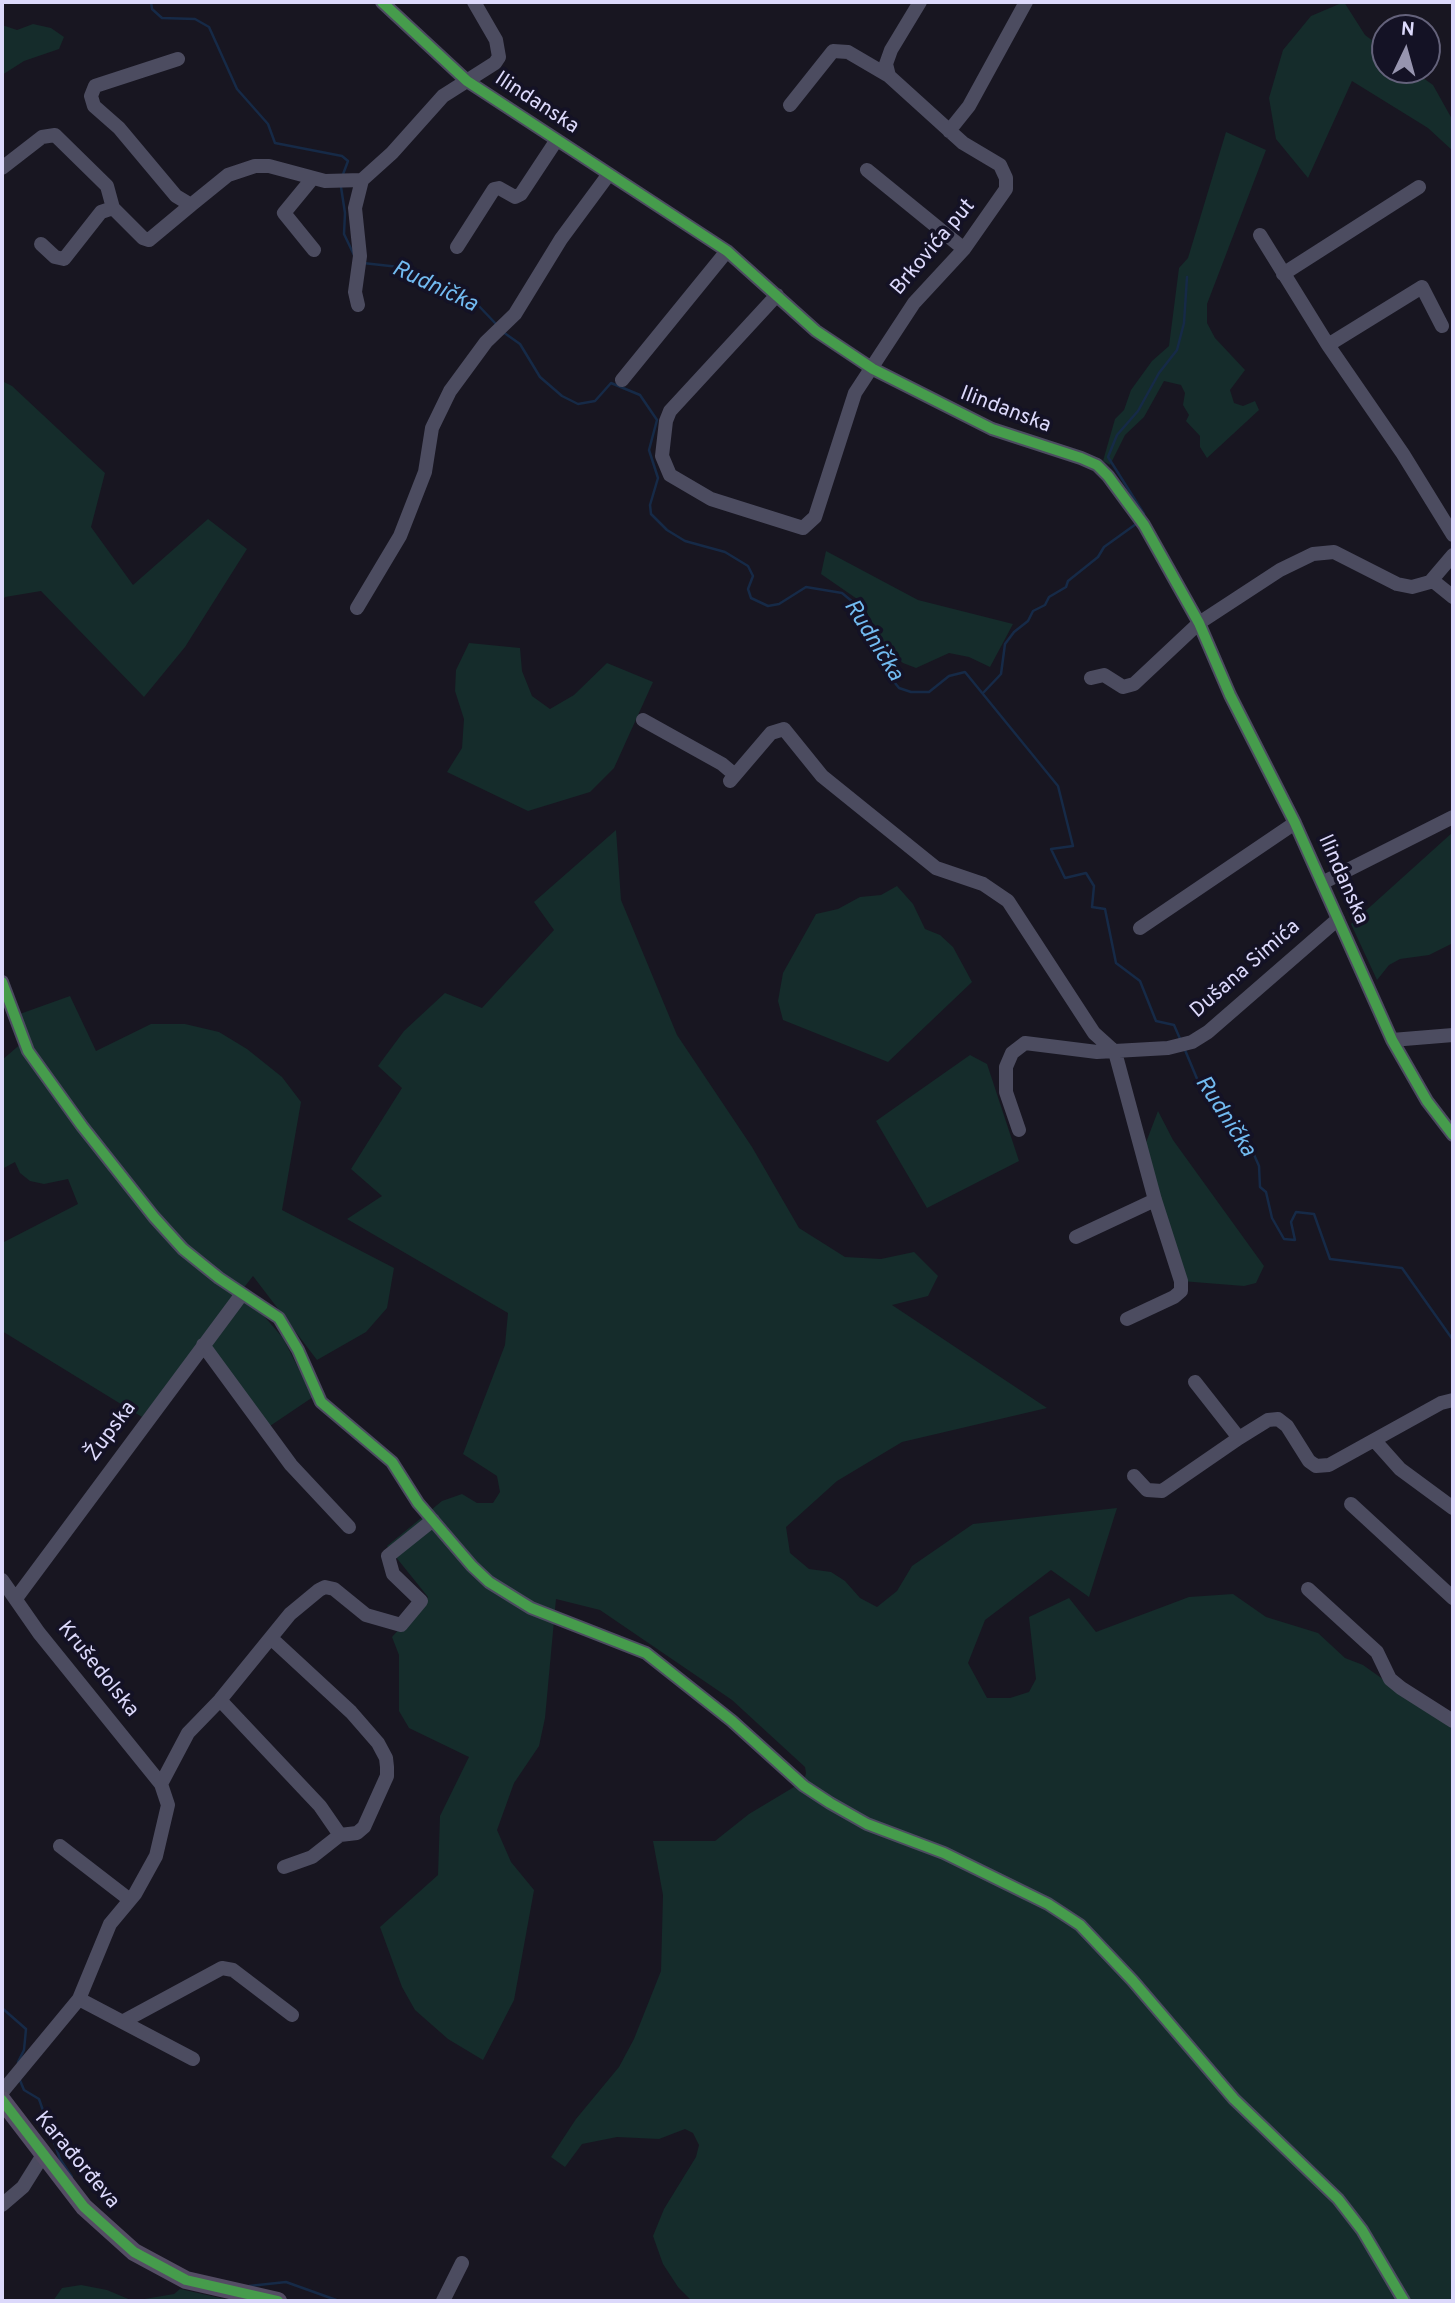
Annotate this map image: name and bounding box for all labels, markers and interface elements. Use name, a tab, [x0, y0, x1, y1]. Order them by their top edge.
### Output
north arrow	[1371, 14, 1441, 84]
text: N	[1400, 18, 1416, 43]
street label: Ilindanska	[489, 67, 583, 141]
street label: Brkovića put	[886, 195, 982, 301]
water label: Rudnička	[387, 256, 481, 320]
street label: Ilindanska	[956, 382, 1054, 440]
water label: Rudnička	[836, 595, 908, 687]
street label: Ilindanska	[1311, 831, 1373, 929]
street label: Dušana Simića	[1186, 915, 1306, 1025]
water label: Rudnička	[1188, 1071, 1260, 1163]
street label: Župska	[81, 1397, 143, 1467]
street label: Krušedolska	[51, 1617, 143, 1723]
street label: Karađorđeva	[28, 2107, 124, 2215]

